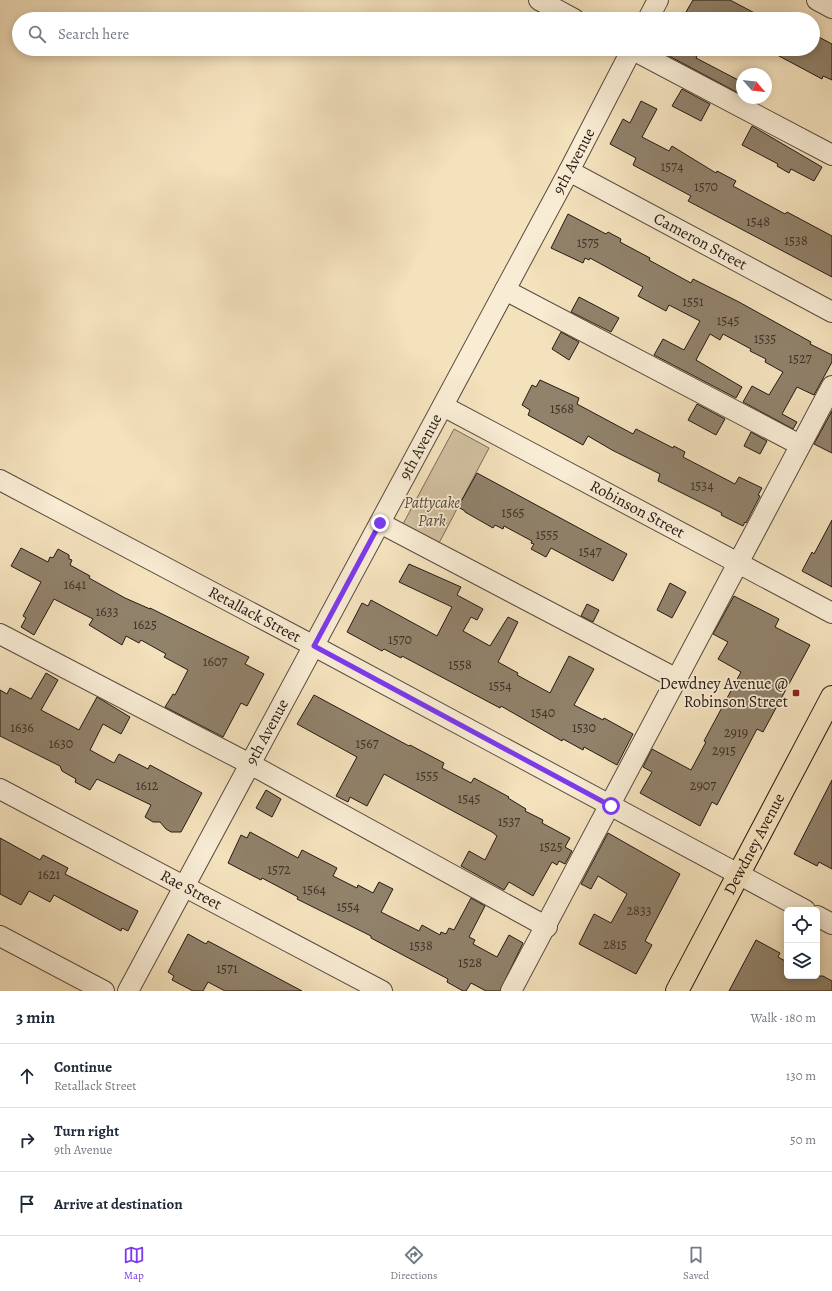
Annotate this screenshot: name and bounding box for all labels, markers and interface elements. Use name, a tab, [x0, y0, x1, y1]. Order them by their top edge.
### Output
search box	[12, 12, 820, 56]
icon: search	[26, 23, 48, 45]
text: Search here	[58, 24, 129, 44]
north arrow	[736, 68, 772, 104]
street label: 9th Avenue	[547, 124, 600, 198]
house number: 1574	[660, 157, 684, 176]
house number: 1570	[694, 177, 718, 196]
street label: Cameron Street	[650, 207, 751, 275]
house number: 1548	[746, 212, 770, 231]
house number: 1538	[784, 231, 808, 250]
house number: 1575	[577, 233, 599, 252]
house number: 1551	[682, 292, 704, 311]
house number: 1545	[716, 311, 740, 330]
house number: 1535	[754, 329, 776, 348]
house number: 1527	[788, 349, 812, 368]
house number: 1568	[550, 399, 574, 418]
street label: 9th Avenue	[394, 410, 447, 484]
street label: Robinson Street	[586, 475, 688, 544]
house number: 1534	[691, 476, 713, 495]
park label: Pattycake Park	[404, 492, 460, 532]
house number: 1565	[501, 503, 525, 522]
route end	[371, 514, 389, 532]
house number: 1555	[536, 525, 558, 544]
house number: 1547	[578, 542, 602, 561]
house number: 1641	[64, 575, 86, 594]
street label: Retallack Street	[204, 581, 305, 648]
house number: 1633	[96, 602, 119, 621]
house number: 1625	[133, 615, 157, 634]
house number: 1570	[388, 630, 412, 649]
house number: 1607	[203, 652, 227, 671]
house number: 1558	[448, 655, 472, 674]
place label: Dewdney Avenue @ Robinson Street	[660, 673, 788, 713]
house number: 1554	[488, 676, 512, 695]
marker: Dewdney Avenue @ Robinson Street	[791, 688, 801, 698]
street label: 9th Avenue	[241, 695, 294, 769]
house number: 1540	[531, 703, 555, 722]
house number: 1636	[10, 718, 34, 737]
house number: 1530	[572, 718, 596, 737]
house number: 2919	[724, 723, 748, 742]
house number: 1630	[49, 734, 73, 753]
house number: 1567	[355, 734, 379, 753]
house number: 2915	[712, 741, 736, 760]
house number: 1555	[416, 766, 438, 785]
house number: 1612	[136, 776, 159, 795]
house number: 2907	[690, 776, 716, 795]
house number: 1545	[457, 789, 481, 808]
street label: Dewdney Avenue	[719, 789, 790, 899]
route start	[602, 797, 620, 815]
house number: 1537	[498, 812, 520, 831]
house number: 1525	[539, 837, 563, 856]
house number: 1572	[267, 860, 291, 879]
house number: 1621	[38, 865, 61, 884]
street label: Rae Street	[156, 865, 226, 915]
house number: 1564	[302, 880, 326, 899]
house number: 1554	[336, 897, 360, 916]
house number: 2833	[626, 901, 652, 920]
map controls	[784, 907, 820, 979]
button: locate	[784, 907, 820, 943]
house number: 2815	[603, 935, 627, 954]
house number: 1538	[409, 936, 433, 955]
button: layers	[784, 943, 820, 979]
house number: 1528	[458, 953, 482, 972]
house number: 1571	[216, 959, 238, 978]
text: 3 min	[16, 1006, 55, 1029]
text: Walk · 180 m	[750, 1009, 816, 1026]
text: Continue	[54, 1057, 112, 1077]
icon: ahead	[16, 1065, 38, 1087]
text: 130 m	[786, 1067, 816, 1084]
text: Retallack Street	[54, 1077, 137, 1094]
text: Turn right	[54, 1121, 119, 1141]
icon: right	[16, 1129, 38, 1151]
text: 50 m	[790, 1131, 816, 1148]
text: 9th Avenue	[54, 1141, 112, 1158]
icon: arrive	[16, 1193, 38, 1215]
text: Arrive at destination	[54, 1194, 183, 1214]
tab: Map	[123, 1244, 145, 1283]
tab: Directions	[390, 1244, 438, 1283]
tab: Saved	[683, 1244, 709, 1283]

